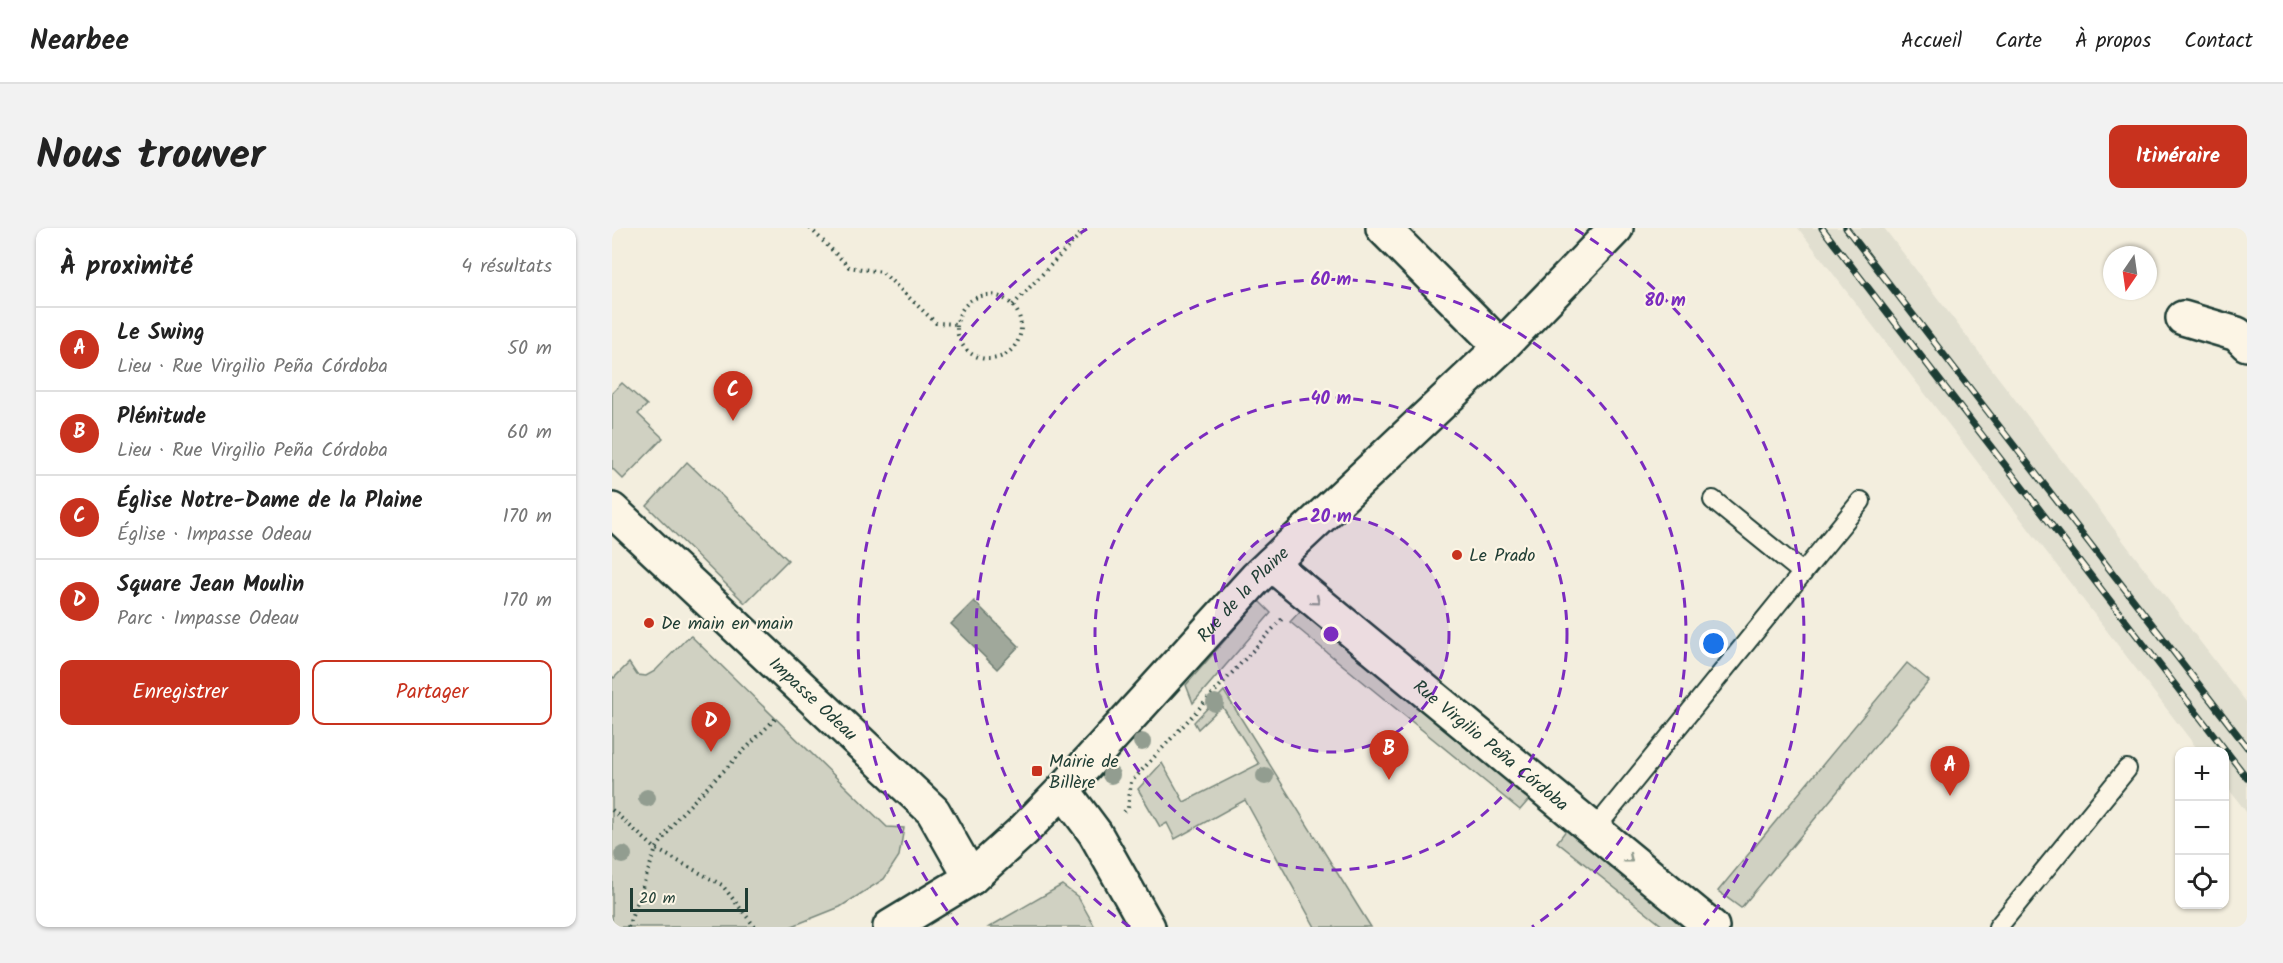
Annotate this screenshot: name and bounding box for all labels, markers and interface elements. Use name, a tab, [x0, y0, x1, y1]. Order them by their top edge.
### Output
text: Nearbee	[30, 19, 129, 64]
text: Accueil	[1901, 25, 1962, 58]
text: Carte	[1995, 25, 2042, 58]
text: À propos	[2075, 25, 2151, 58]
text: Contact	[2184, 25, 2253, 58]
text: Nous trouver	[36, 123, 265, 190]
button: Itinéraire	[2109, 125, 2247, 188]
text: À proximité	[60, 246, 192, 288]
north arrow	[2103, 246, 2157, 300]
text: 4 résultats	[461, 251, 552, 283]
text: 60 m	[1311, 266, 1352, 295]
text: 80 m	[1644, 287, 1686, 316]
text: Le Swing	[117, 316, 204, 351]
text: A	[73, 333, 86, 365]
text: 50 m	[507, 333, 552, 365]
text: Lieu · Rue Virgilio Peña Córdoba	[117, 351, 388, 383]
pin: C	[714, 372, 752, 421]
text: 40 m	[1311, 385, 1352, 414]
text: Plénitude	[117, 400, 206, 435]
text: B	[73, 417, 86, 449]
text: 60 m	[507, 417, 552, 449]
text: Lieu · Rue Virgilio Peña Córdoba	[117, 435, 388, 467]
text: Église Notre-Dame de la Plaine	[117, 484, 422, 519]
text: C	[73, 501, 86, 533]
text: 170 m	[503, 501, 552, 533]
text: 20 m	[1310, 503, 1352, 532]
text: Église · Impasse Odeau	[117, 519, 312, 551]
street label: Rue de la Plaine	[1191, 540, 1297, 650]
place label: Le Prado	[1469, 542, 1535, 571]
marker: Le Prado	[1450, 548, 1464, 562]
text: Square Jean Moulin	[117, 568, 304, 603]
text: D	[73, 585, 86, 617]
text: 170 m	[503, 585, 552, 617]
one-way arrow	[1309, 594, 1320, 605]
text: Parc · Impasse Odeau	[117, 603, 299, 635]
place label: De main en main	[661, 610, 793, 639]
marker: De main en main	[642, 616, 656, 630]
centre of rings	[1321, 624, 1341, 644]
your location	[1699, 629, 1728, 658]
street label: Impasse Odeau	[761, 651, 864, 749]
button: Enregistrer	[60, 660, 300, 725]
button: Partager	[312, 660, 552, 725]
street label: Rue Virgilio Peña Córdoba	[1406, 673, 1574, 819]
pin: D	[692, 702, 730, 752]
pin: B	[1370, 730, 1408, 780]
pin: A	[1930, 746, 1970, 796]
map controls	[2175, 747, 2229, 909]
button: +	[2175, 747, 2229, 801]
place label: Mairie de Billère	[1049, 748, 1119, 798]
marker: Mairie de Billère	[1030, 764, 1044, 778]
button: −	[2175, 801, 2229, 855]
one-way arrow	[1622, 851, 1633, 862]
button: locate	[2175, 855, 2229, 909]
scale bar	[630, 885, 748, 912]
text: 20 m	[639, 886, 675, 911]

